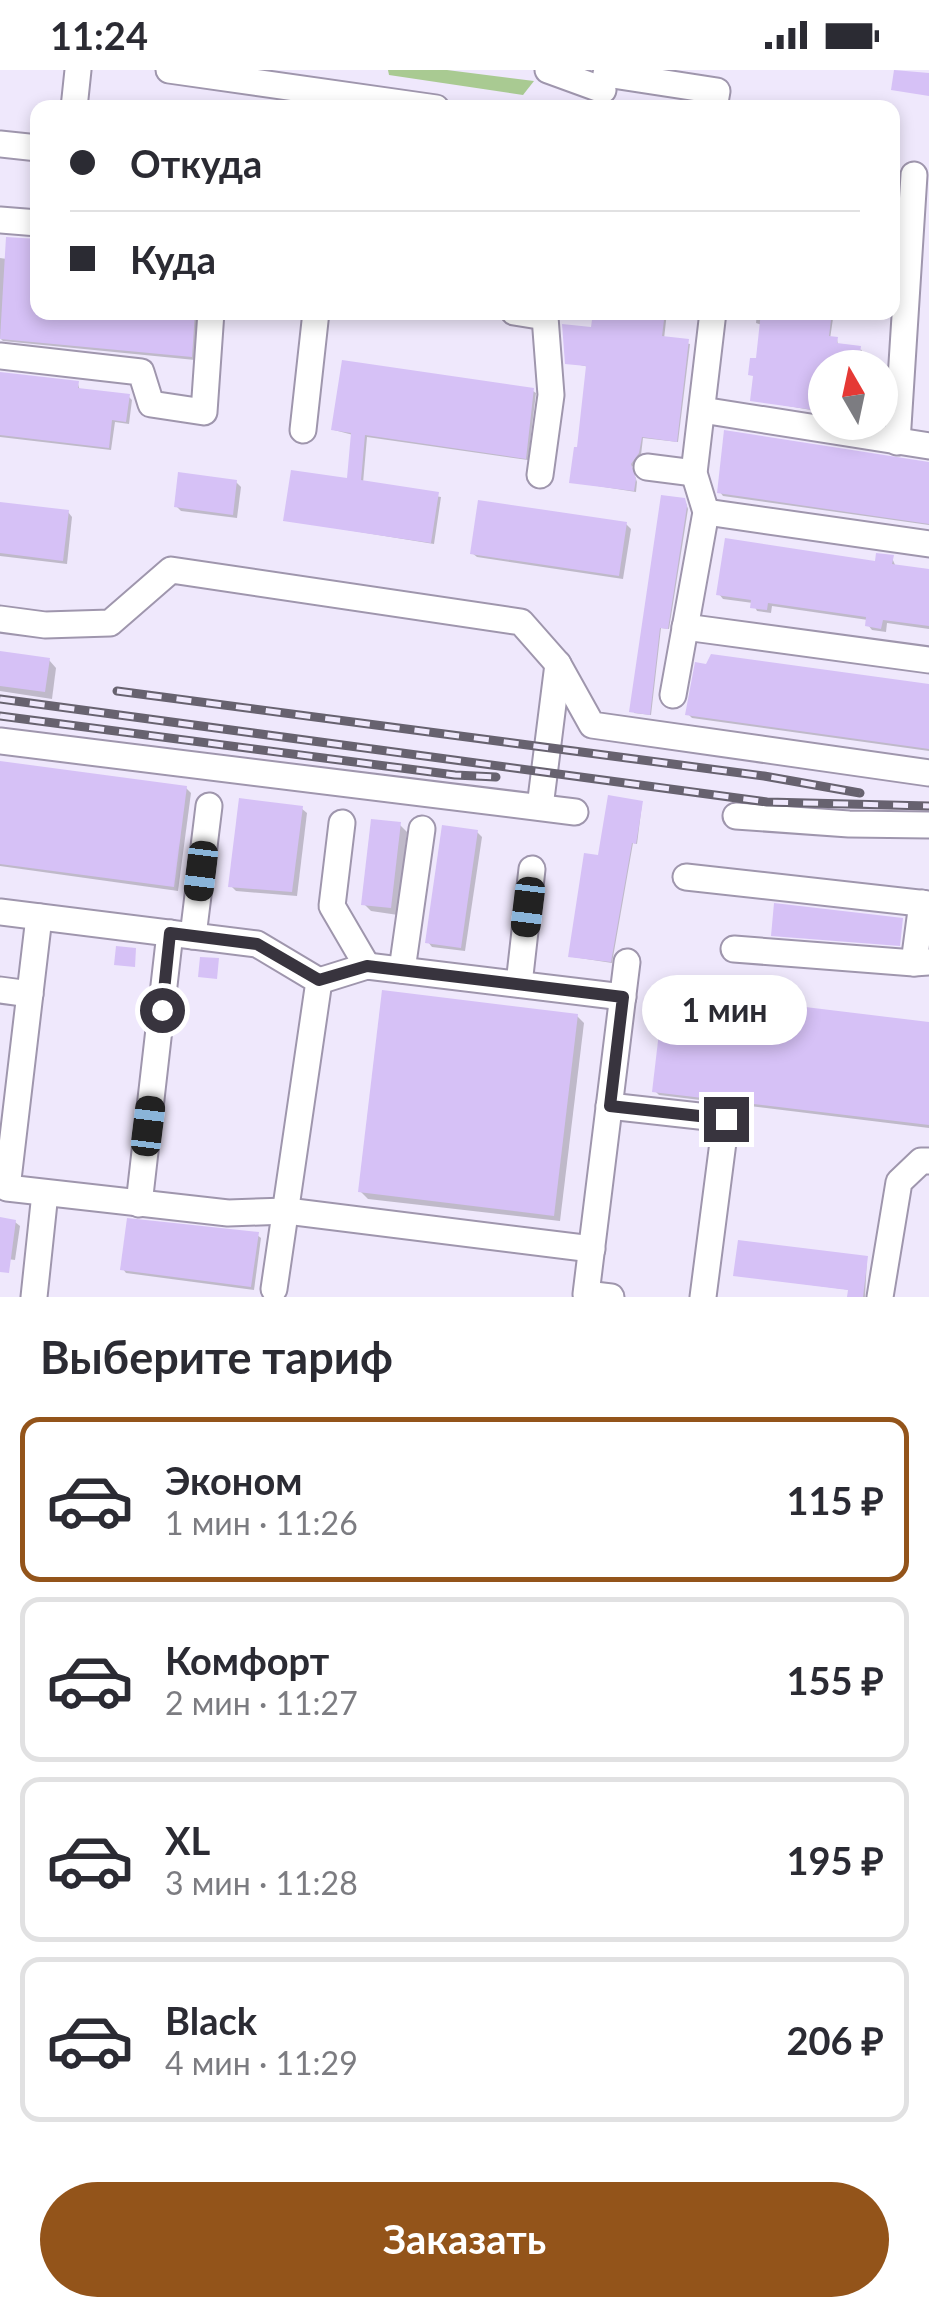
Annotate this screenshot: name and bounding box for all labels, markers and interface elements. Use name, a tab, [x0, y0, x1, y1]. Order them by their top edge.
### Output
text: 11:24	[50, 12, 148, 58]
text: Откуда	[130, 140, 262, 186]
text: Куда	[130, 236, 216, 282]
north arrow	[808, 350, 898, 440]
map controls	[808, 350, 898, 440]
car	[182, 839, 220, 903]
car	[509, 875, 547, 939]
callout: 1 мин	[644, 974, 808, 1044]
route start	[140, 988, 185, 1033]
text: 1 мин	[681, 990, 768, 1029]
car	[129, 1094, 167, 1158]
route end	[704, 1097, 749, 1142]
text: Выберите тариф	[40, 1330, 393, 1384]
icon: car	[45, 1455, 135, 1545]
text: Эконом	[165, 1457, 303, 1503]
text: 115 ₽	[787, 1477, 884, 1523]
text: 1 мин · 11:26	[165, 1503, 358, 1542]
icon: car	[45, 1635, 135, 1725]
text: Комфорт	[165, 1637, 329, 1683]
text: 155 ₽	[787, 1657, 884, 1703]
text: 2 мин · 11:27	[165, 1683, 358, 1722]
icon: car	[45, 1815, 135, 1905]
text: XL	[165, 1817, 210, 1863]
text: 195 ₽	[787, 1837, 884, 1883]
text: 3 мин · 11:28	[165, 1863, 358, 1902]
icon: car	[45, 1995, 135, 2085]
text: Black	[165, 1997, 257, 2043]
text: 206 ₽	[787, 2017, 884, 2063]
text: 4 мин · 11:29	[165, 2043, 358, 2082]
button: Заказать	[40, 2182, 889, 2297]

